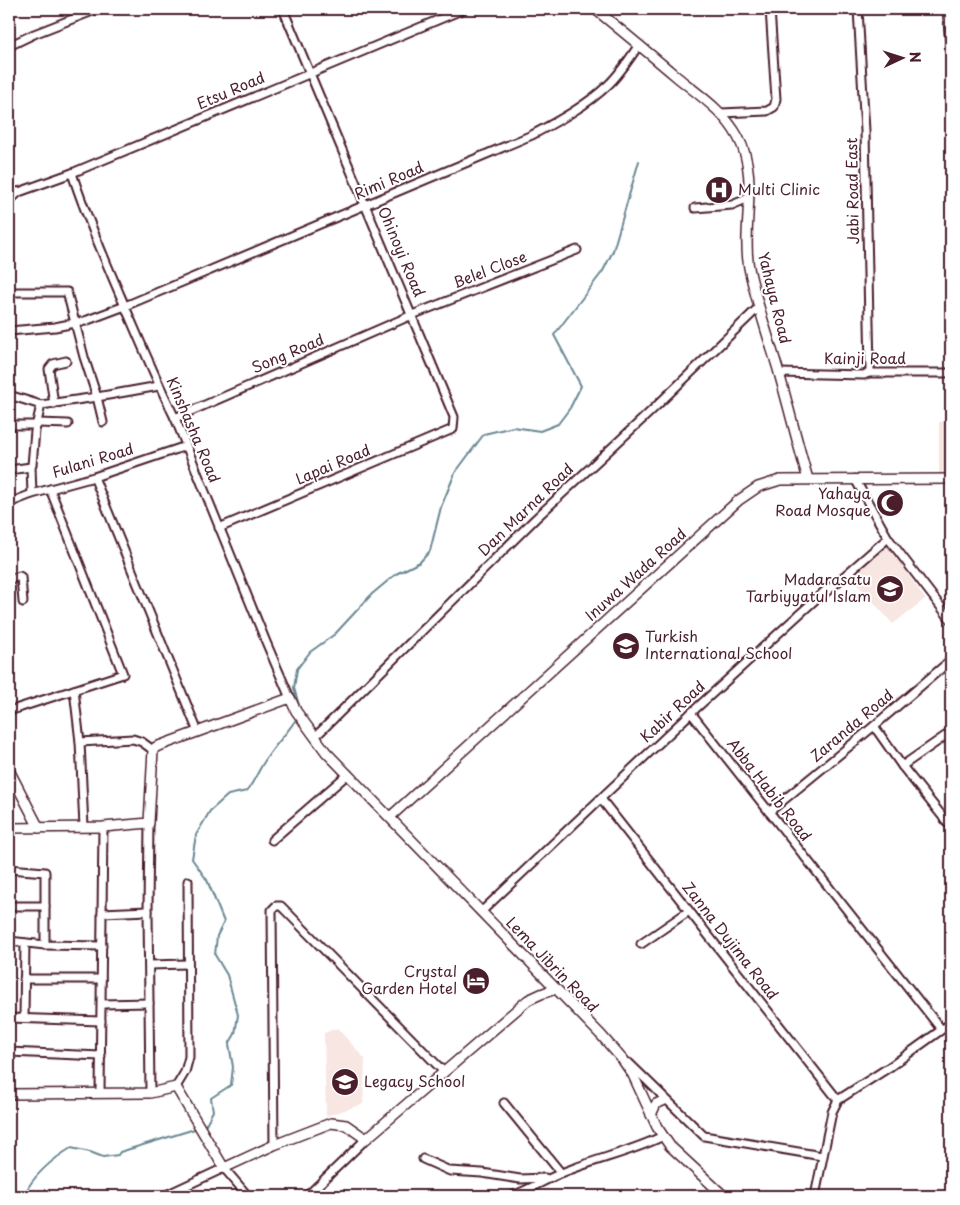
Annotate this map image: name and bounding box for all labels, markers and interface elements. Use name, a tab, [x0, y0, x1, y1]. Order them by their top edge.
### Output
north arrow	[878, 32, 928, 82]
text: N	[905, 51, 926, 63]
street label: Etsu Road	[193, 65, 268, 114]
street label: Jabi Road East	[839, 138, 864, 245]
street label: Rimi Road	[350, 155, 427, 205]
hospital icon: Multi Clinic	[704, 175, 734, 205]
place label: Multi Clinic	[738, 177, 820, 200]
street label: Ohinoyi Road	[373, 203, 432, 300]
street label: Belel Close	[449, 244, 530, 293]
street label: Yahaya Road	[753, 249, 798, 346]
street label: Song Road	[248, 327, 327, 378]
street label: Kainji Road	[824, 346, 906, 369]
street label: Kinshasha Road	[162, 373, 227, 486]
street label: Fulani Road	[49, 436, 136, 483]
street label: Lapai Road	[291, 438, 373, 490]
street label: Dan Marna Road	[472, 457, 578, 561]
place label: Yahaya Road Mosque	[775, 481, 872, 521]
mosque icon: Yahaya Road Mosque	[875, 488, 905, 518]
street label: Inuwa Wada Road	[579, 522, 691, 626]
place label: Madarasatu Tarbiyyatul Islam	[746, 567, 871, 607]
school or university icon: Madarasatu Tarbiyyatul Islam	[875, 574, 905, 604]
place label: Turkish International School	[645, 624, 792, 664]
school or university icon: Turkish International School	[611, 631, 641, 661]
street label: Kabir Road	[634, 675, 710, 747]
street label: Zaranda Road	[804, 683, 898, 767]
street label: Abba Habib Road	[723, 733, 818, 846]
street label: Zanna Dujima Road	[678, 876, 785, 1004]
street label: Lema Jibrin Road	[501, 911, 605, 1017]
place label: Crystal Garden Hotel	[361, 959, 457, 999]
hotel icon: Crystal Garden Hotel	[461, 966, 491, 996]
school or university icon: Legacy School	[330, 1067, 360, 1097]
place label: Legacy School	[364, 1069, 465, 1092]

